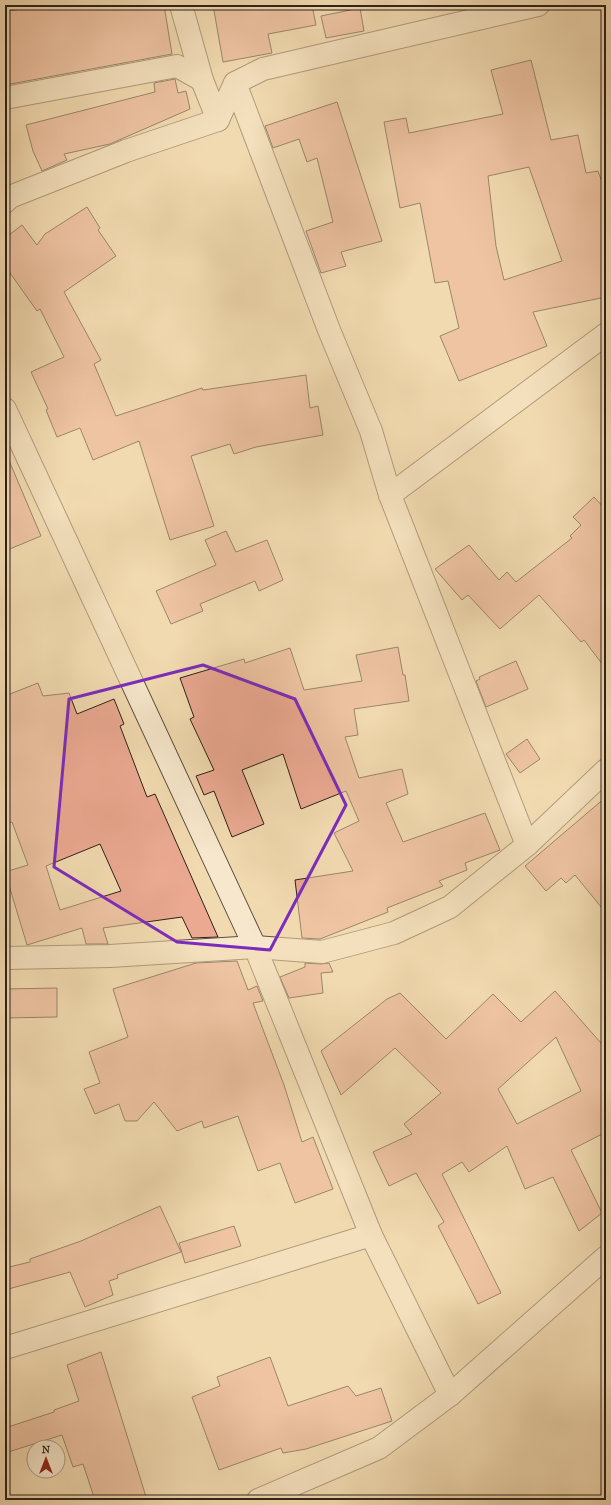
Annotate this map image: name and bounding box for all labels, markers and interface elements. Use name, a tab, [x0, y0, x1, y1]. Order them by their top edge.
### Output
north arrow	[26, 1439, 66, 1479]
text: N	[42, 1443, 51, 1456]

